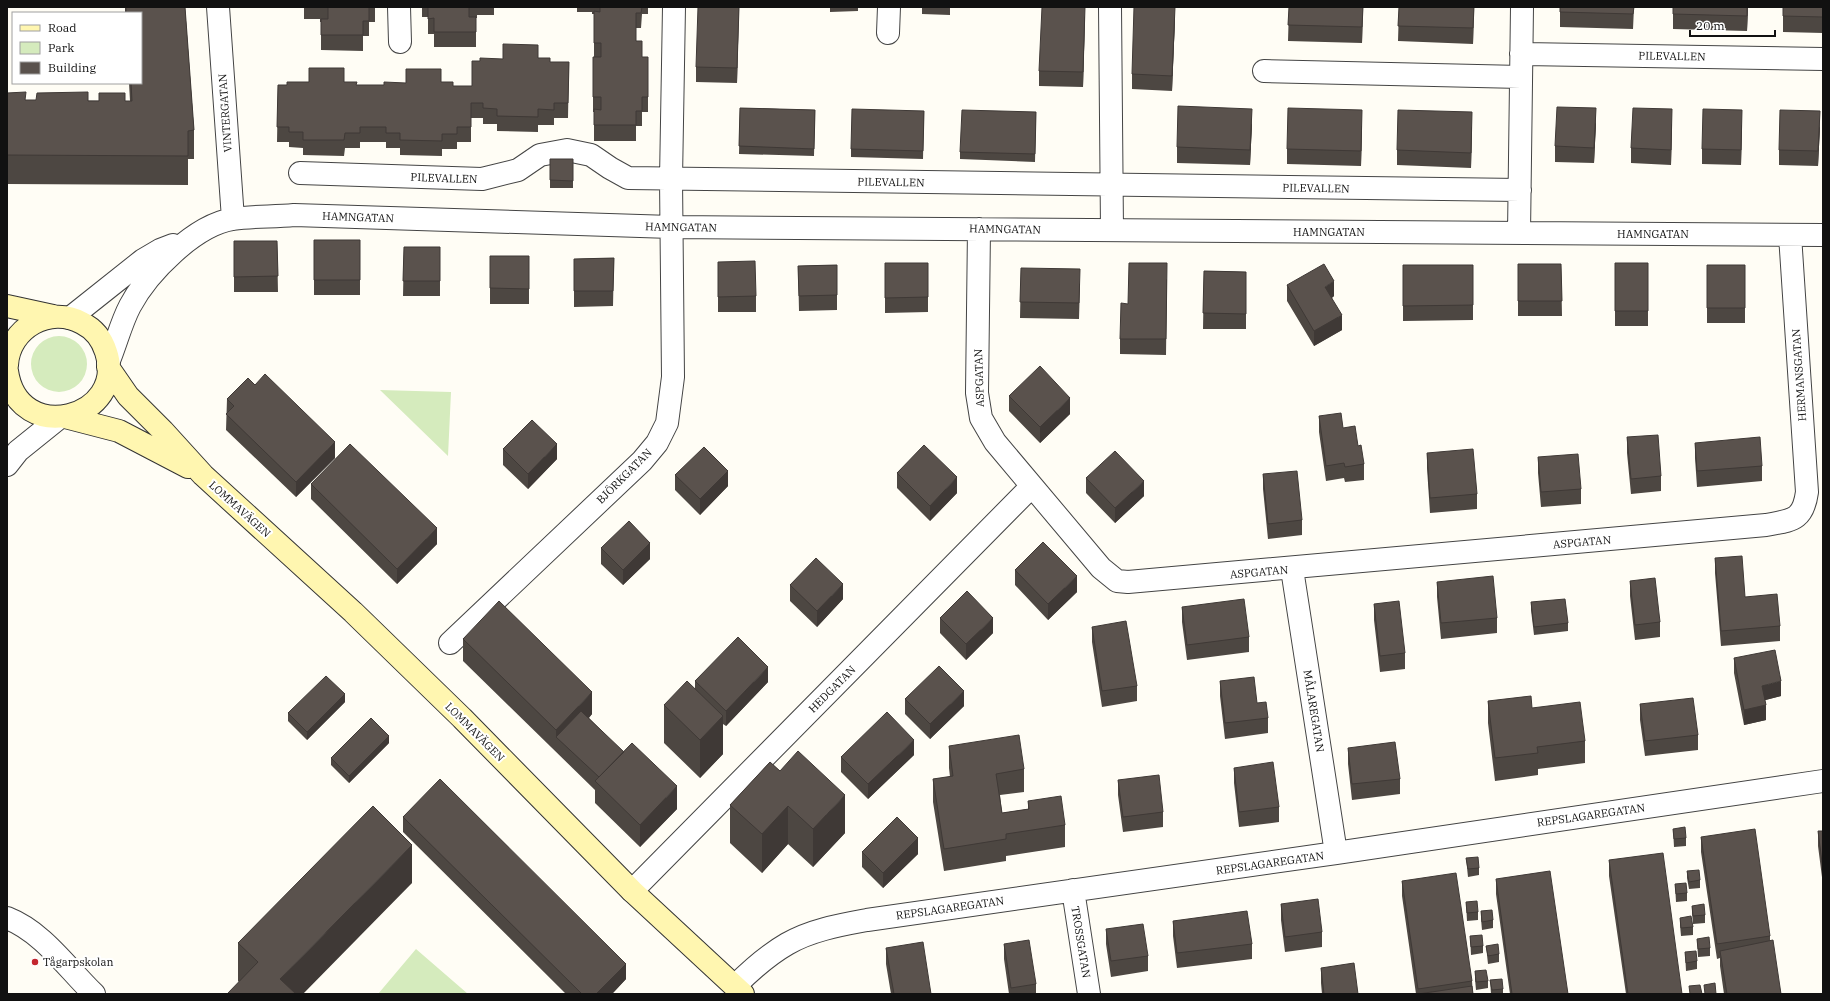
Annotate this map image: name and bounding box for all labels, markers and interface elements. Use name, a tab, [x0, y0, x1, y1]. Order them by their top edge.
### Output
legend	[12, 12, 142, 84]
scale bar	[1690, 12, 1775, 38]
text: 20 m	[1696, 18, 1725, 33]
text: Road	[48, 20, 77, 35]
text: Park	[48, 40, 74, 55]
street label: PILEVALLEN	[1638, 48, 1706, 64]
text: Building	[48, 60, 96, 75]
street label: VINTERGATAN	[215, 73, 235, 153]
street label: PILEVALLEN	[410, 170, 478, 186]
street label: PILEVALLEN	[857, 174, 925, 190]
street label: PILEVALLEN	[1282, 180, 1350, 196]
street label: HAMNGATAN	[322, 209, 395, 225]
street label: HAMNGATAN	[645, 219, 717, 235]
street label: HAMNGATAN	[969, 221, 1041, 237]
street label: HAMNGATAN	[1293, 225, 1365, 239]
street label: HAMNGATAN	[1617, 227, 1689, 241]
street label: HERMANSGATAN	[1789, 328, 1809, 422]
street label: ASPGATAN	[971, 348, 987, 407]
street label: BJÖRKGATAN	[593, 445, 655, 507]
street label: LOMMAVÄGEN	[206, 478, 274, 541]
street label: ASPGATAN	[1552, 532, 1612, 552]
street label: ASPGATAN	[1229, 562, 1289, 582]
street label: HEDGATAN	[805, 662, 859, 716]
street label: MÅLAREGATAN	[1301, 669, 1327, 754]
street label: LOMMAVÄGEN	[442, 699, 508, 765]
street label: REPSLAGAREGATAN	[1536, 800, 1646, 830]
street label: REPSLAGAREGATAN	[1215, 848, 1325, 878]
street label: REPSLAGAREGATAN	[895, 893, 1005, 923]
street label: TROSSGATAN	[1068, 905, 1094, 979]
place label: Tågarpskolan	[43, 955, 113, 969]
marker: Tågarpskolan	[30, 957, 40, 967]

